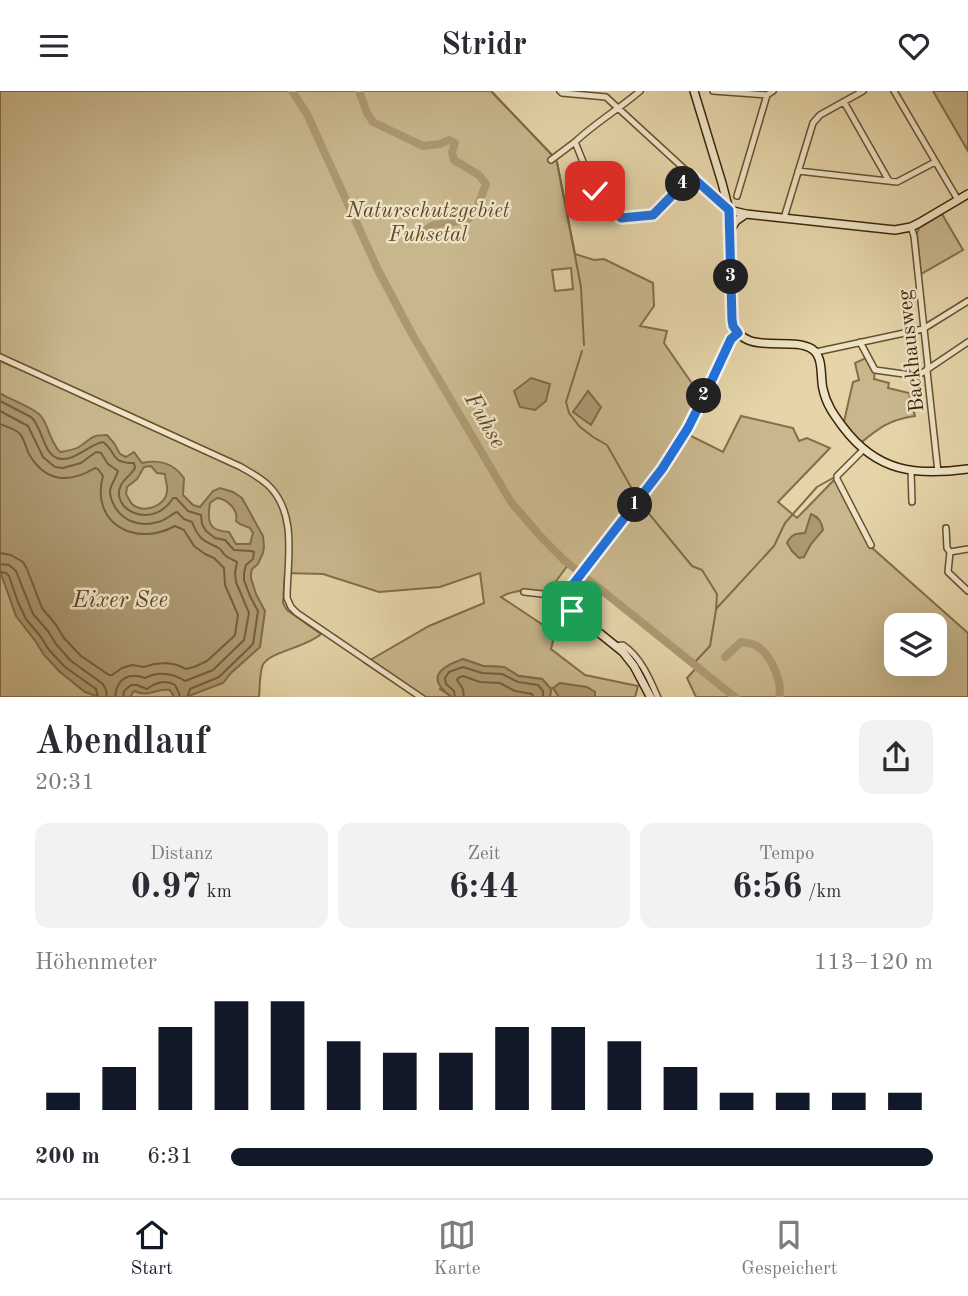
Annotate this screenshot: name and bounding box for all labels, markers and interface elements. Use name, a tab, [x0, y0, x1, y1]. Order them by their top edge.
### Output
icon: menu	[35, 27, 73, 65]
icon: heart	[895, 27, 933, 65]
text: Stridr	[441, 30, 527, 62]
pin	[565, 161, 625, 221]
pin: 4	[666, 167, 700, 201]
icon: check	[576, 172, 614, 210]
text: 4	[677, 174, 688, 193]
park label: Naturschutzgebiet Fuhsetal	[345, 201, 510, 246]
pin: 3	[714, 259, 748, 295]
text: 3	[725, 267, 736, 286]
street label: Backhausweg	[895, 288, 928, 413]
pin: 2	[686, 379, 722, 413]
text: 2	[698, 386, 709, 405]
water label: Fuhse	[459, 388, 510, 452]
pin: 1	[618, 487, 652, 523]
text: 1	[629, 495, 640, 514]
pin	[542, 581, 602, 641]
water label: Eixer See	[71, 589, 168, 612]
icon: arrive	[553, 592, 591, 630]
map controls	[884, 613, 947, 676]
button: layers	[884, 613, 947, 676]
button: share	[859, 720, 933, 794]
text: Abendlauf	[35, 724, 208, 762]
text: 20:31	[35, 771, 95, 794]
text: Distanz	[150, 845, 213, 864]
text: Zeit	[468, 845, 500, 864]
text: Tempo	[759, 845, 814, 864]
text: 0.97	[131, 870, 202, 905]
text: 6:44	[449, 870, 519, 905]
text: 6:56	[732, 870, 803, 905]
text: km	[202, 883, 232, 902]
text: /km	[803, 883, 841, 902]
text: Höhenmeter	[35, 951, 157, 974]
text: 113–120 m	[814, 951, 933, 974]
text: 200 m	[35, 1145, 100, 1168]
text: 6:31	[147, 1145, 193, 1168]
tab: Start	[130, 1216, 173, 1281]
tab: Karte	[434, 1216, 480, 1281]
tab: Gespeichert	[741, 1216, 838, 1281]

